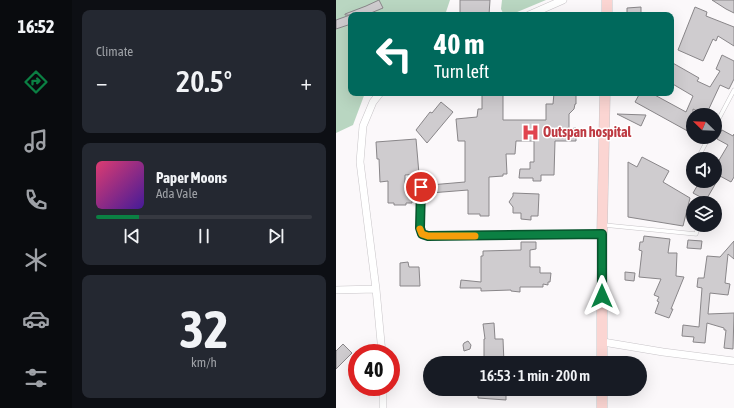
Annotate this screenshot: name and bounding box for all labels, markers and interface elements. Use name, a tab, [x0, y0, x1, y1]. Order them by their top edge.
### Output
text: 16:52	[17, 16, 55, 37]
icon: left	[368, 28, 420, 80]
text: 40 m	[434, 28, 484, 60]
text: Climate	[96, 44, 133, 59]
text: Turn left	[434, 61, 489, 82]
text: 20.5°	[176, 64, 232, 98]
icon: directions	[22, 68, 50, 96]
text: −	[96, 69, 107, 95]
text: +	[301, 69, 312, 95]
north arrow	[686, 108, 722, 144]
map controls	[686, 108, 722, 232]
hospital icon: Outspan hospital	[520, 122, 540, 142]
place label: Outspan hospital	[543, 124, 631, 140]
icon: music	[22, 127, 50, 155]
button: sound	[686, 152, 722, 188]
text: Paper Moons	[156, 169, 227, 186]
pin	[404, 170, 438, 204]
icon: arrive	[410, 176, 432, 198]
icon: phone	[22, 186, 50, 214]
text: Ada Vale	[156, 186, 198, 201]
button: layers	[686, 196, 722, 232]
icon: previous	[121, 225, 143, 247]
icon: pause	[193, 225, 215, 247]
icon: next	[265, 225, 287, 247]
icon: climate	[22, 246, 50, 274]
position arrow	[581, 275, 623, 317]
text: 32	[180, 299, 228, 359]
icon: car	[22, 305, 50, 333]
speed limit sign: 40	[348, 344, 400, 396]
text: km/h	[191, 355, 217, 370]
icon: filters	[22, 364, 50, 392]
text: 16:53 · 1 min · 200 m	[480, 367, 590, 384]

